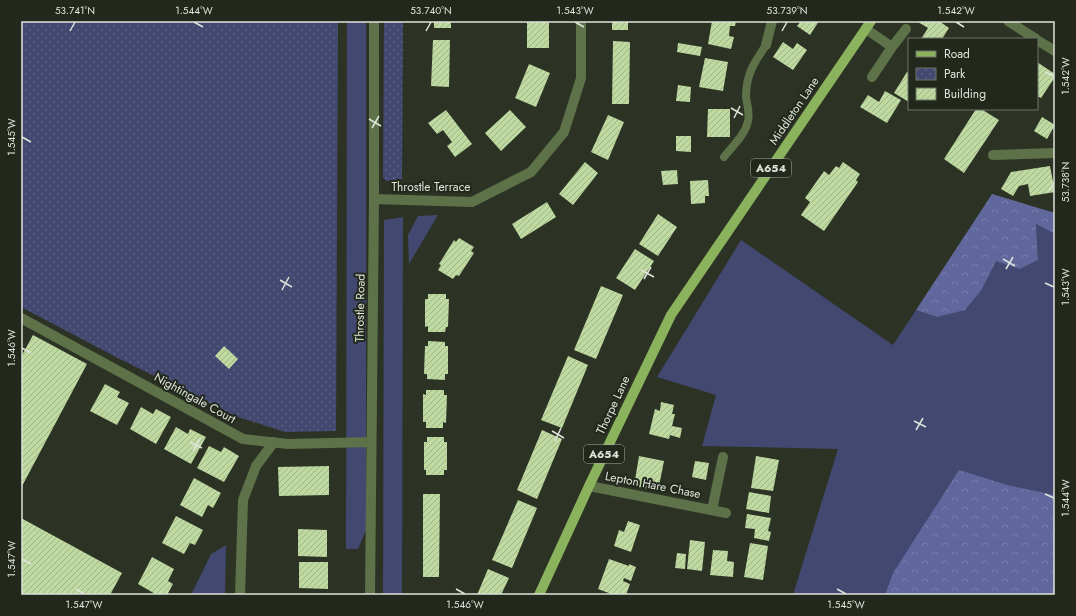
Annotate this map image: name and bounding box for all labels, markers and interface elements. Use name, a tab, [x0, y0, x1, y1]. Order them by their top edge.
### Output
text: 53.741°N	[55, 3, 95, 18]
text: 1.544°W	[175, 3, 213, 18]
text: 53.740°N	[410, 3, 452, 18]
text: 1.543°W	[556, 3, 594, 18]
text: 53.739°N	[767, 3, 807, 18]
text: 1.542°W	[937, 3, 975, 18]
legend	[908, 38, 1038, 110]
text: Road	[944, 45, 970, 63]
text: 1.542°W	[1058, 57, 1073, 95]
text: Park	[944, 65, 966, 83]
street label: Middleton Lane	[765, 73, 823, 149]
text: Building	[944, 85, 986, 103]
text: 1.545°W	[4, 118, 19, 156]
road number: A654	[751, 159, 791, 177]
text: 53.738°N	[1058, 162, 1073, 202]
street label: Throstle Terrace	[391, 178, 471, 196]
text: 1.543°W	[1058, 268, 1073, 306]
street label: Throstle Road	[350, 274, 370, 342]
text: 1.546°W	[4, 329, 19, 367]
street label: Nightingale Court	[151, 368, 239, 428]
street label: Thorpe Lane	[592, 373, 634, 437]
road number: A654	[584, 445, 624, 463]
street label: Lepton Hare Chase	[604, 467, 702, 503]
text: 1.544°W	[1058, 479, 1073, 517]
text: 1.547°W	[4, 540, 19, 577]
text: 1.547°W	[66, 597, 103, 612]
text: 1.546°W	[446, 597, 484, 612]
text: 1.545°W	[827, 597, 865, 612]

